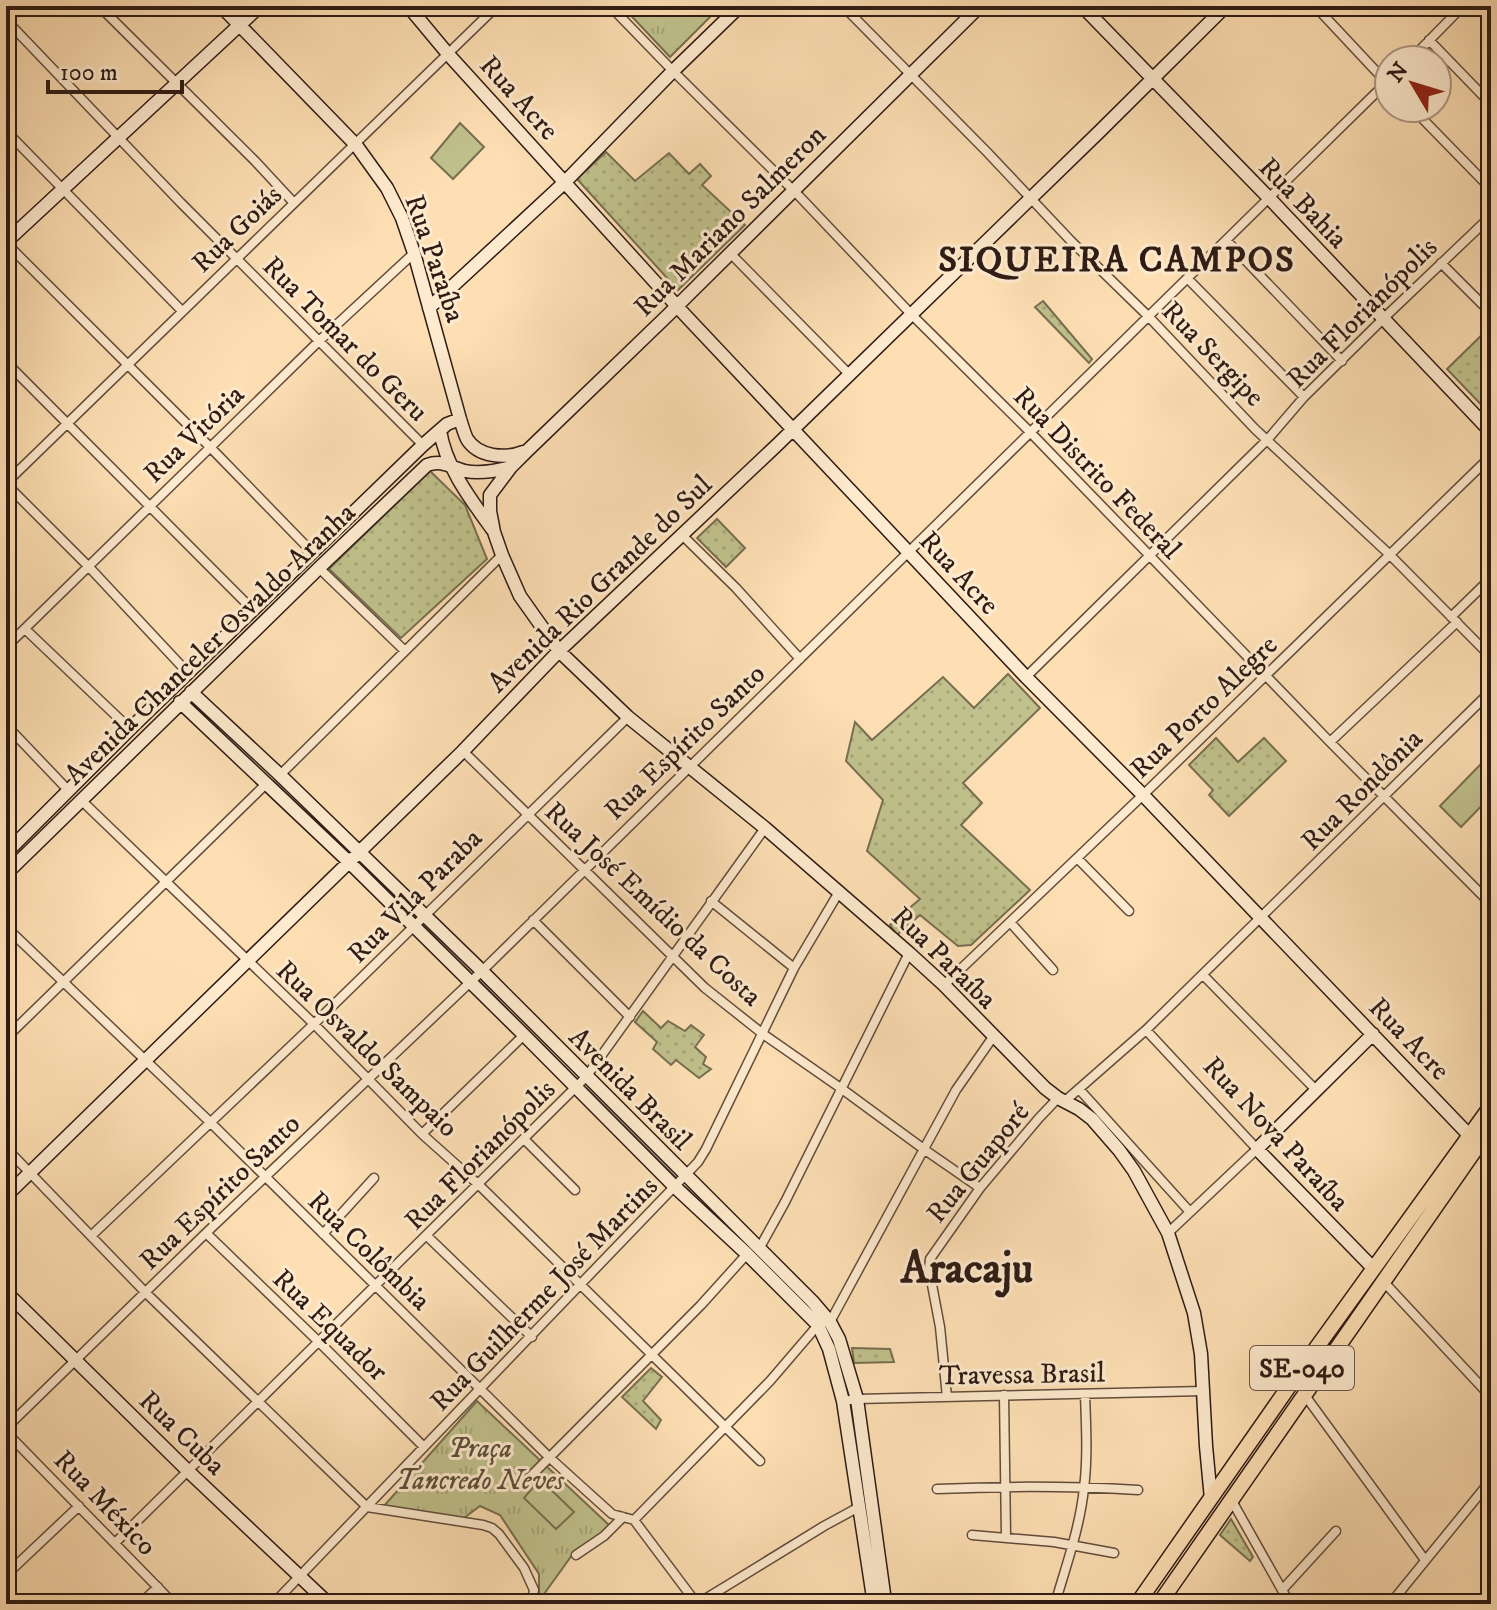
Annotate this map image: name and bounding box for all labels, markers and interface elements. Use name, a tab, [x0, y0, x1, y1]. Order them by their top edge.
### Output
scale bar	[48, 44, 182, 94]
north arrow	[1373, 44, 1453, 124]
street label: Rua Acre	[472, 48, 566, 148]
text: N	[1382, 57, 1415, 88]
text: 100 m	[60, 58, 118, 88]
street label: Rua Mariano Salmeron	[627, 117, 834, 324]
street label: Rua Bahia	[1251, 150, 1355, 256]
street label: Rua Goiás	[185, 178, 289, 280]
street label: Rua Paraíba	[396, 190, 473, 327]
street label: Rua Florianópolis	[1279, 230, 1445, 396]
district label: SIQUEIRA CAMPOS	[938, 238, 1296, 283]
street label: Rua Tomar do Geru	[255, 249, 435, 429]
street label: Rua Sergipe	[1154, 294, 1272, 414]
street label: Rua Vitória	[136, 377, 252, 491]
street label: Rua Distrito Federal	[1006, 379, 1189, 567]
street label: Avenida Rio Grande do Sul	[481, 467, 720, 700]
street label: Avenida Chanceler Osvaldo Aranha	[57, 496, 363, 793]
street label: Rua Acre	[911, 524, 1006, 622]
street label: Rua Porto Alegre	[1123, 628, 1285, 786]
street label: Rua Espírito Santo	[597, 656, 773, 828]
street label: Rua Rondônia	[1294, 722, 1430, 858]
street label: Rua José Emídio da Costa	[537, 794, 769, 1014]
street label: Rua Vila Paraba	[340, 821, 490, 971]
street label: Rua Paraíba	[884, 899, 1004, 1017]
street label: Rua Osvaldo Sampaio	[269, 953, 465, 1145]
street label: Rua Acre	[1361, 990, 1457, 1088]
street label: Avenida Brasil	[561, 1020, 699, 1158]
street label: Rua Nova Paraíba	[1195, 1049, 1357, 1219]
street label: Rua Florianópolis	[397, 1072, 563, 1238]
street label: Rua Guaporé	[919, 1095, 1038, 1230]
street label: Rua Espírito Santo	[132, 1106, 308, 1278]
street label: Rua Guilherme José Martins	[423, 1169, 665, 1419]
street label: Rua Colômbia	[300, 1184, 438, 1318]
district label: Aracaju	[900, 1242, 1033, 1298]
street label: Rua Equador	[265, 1261, 395, 1389]
road number: SE-040	[1250, 1346, 1354, 1390]
street label: Travessa Brasil	[939, 1356, 1106, 1393]
street label: Rua Cuba	[131, 1383, 233, 1483]
park label: Praça Tancredo Neves	[396, 1431, 565, 1498]
street label: Rua México	[46, 1443, 164, 1563]

